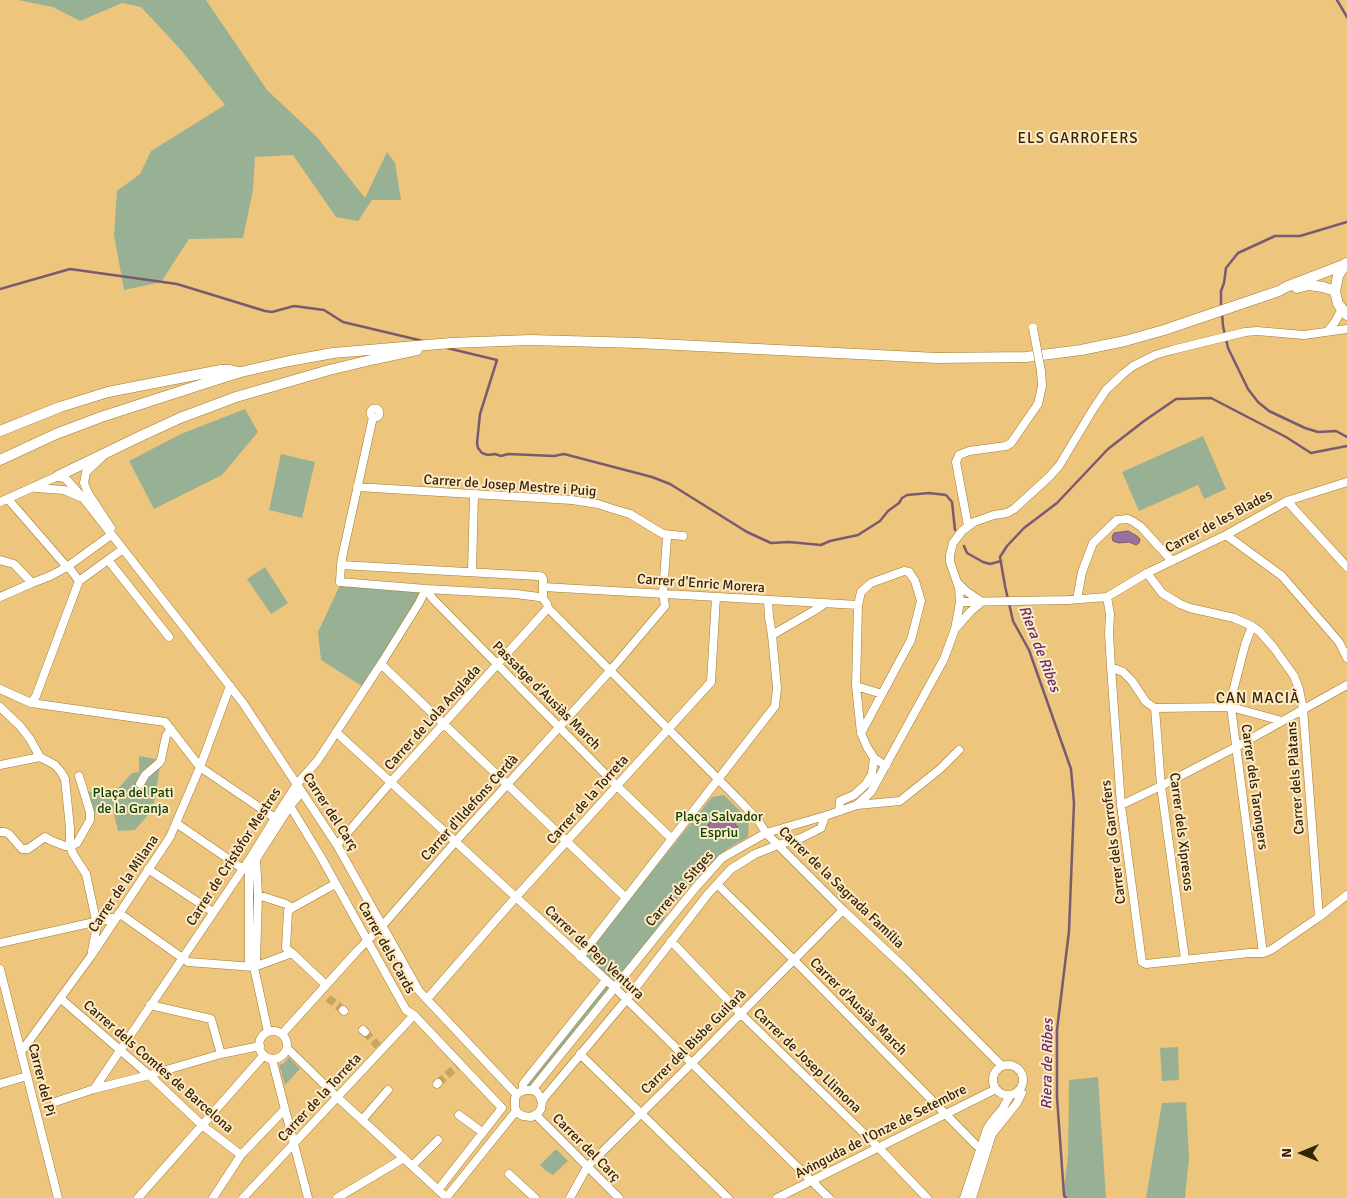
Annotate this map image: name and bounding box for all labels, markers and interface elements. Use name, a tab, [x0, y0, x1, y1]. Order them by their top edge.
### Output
district label: ELS GARROFERS	[1016, 130, 1140, 148]
street label: Carrer de Josep Mestre i Puig	[423, 472, 597, 500]
street label: Carrer de les Blades	[1163, 487, 1275, 557]
street label: Carrer d'Enric Morera	[637, 571, 765, 597]
water label: Riera de Ribes	[1014, 603, 1064, 695]
street label: Passatge d'Ausiàs March	[488, 638, 604, 754]
street label: Carrer de Lola Anglada	[381, 662, 485, 774]
district label: CAN MACIÀ	[1215, 690, 1301, 708]
street label: Carrer dels Plàtans	[1284, 721, 1308, 835]
street label: Carrer dels Tarongers	[1237, 723, 1271, 851]
street label: Carrer d'Ildefons Cerdà	[418, 751, 522, 865]
street label: Carrer de la Torreta	[543, 752, 633, 848]
street label: Carrer del Carç	[299, 770, 361, 854]
street label: Carrer dels Xipresos	[1165, 772, 1197, 892]
street label: Carrer dels Garrofers	[1098, 779, 1130, 905]
park label: Plaça del Pati de la Granja	[93, 785, 173, 818]
street label: Carrer de Cristòfor Mestres	[183, 785, 285, 929]
park label: Plaça Salvador Espriu	[675, 809, 763, 842]
street label: Carrer de la Sagrada Família	[775, 824, 907, 952]
street label: Carrer de la Milana	[85, 832, 163, 936]
street label: Carrer de Sitges	[642, 848, 718, 930]
street label: Carrer dels Cards	[354, 899, 418, 997]
street label: Carrer de Pep Ventura	[541, 903, 647, 1003]
street label: Carrer d'Ausiàs March	[806, 955, 910, 1059]
street label: Carrer del Bisbe Guilarà	[638, 986, 750, 1098]
street label: Carrer dels Comtes de Barcelona	[79, 997, 237, 1137]
street label: Carrer de Josep Llimona	[750, 1005, 864, 1117]
water label: Riera de Ribes	[1038, 1018, 1058, 1110]
street label: Carrer del Pi	[24, 1042, 58, 1118]
street label: Carrer de la Torreta	[275, 1050, 365, 1146]
street label: Avinguda de l'Onze de Setembre	[792, 1081, 970, 1183]
street label: Carrer del Carç	[548, 1110, 624, 1186]
north arrow	[1277, 1128, 1327, 1178]
text: N	[1278, 1148, 1295, 1158]

